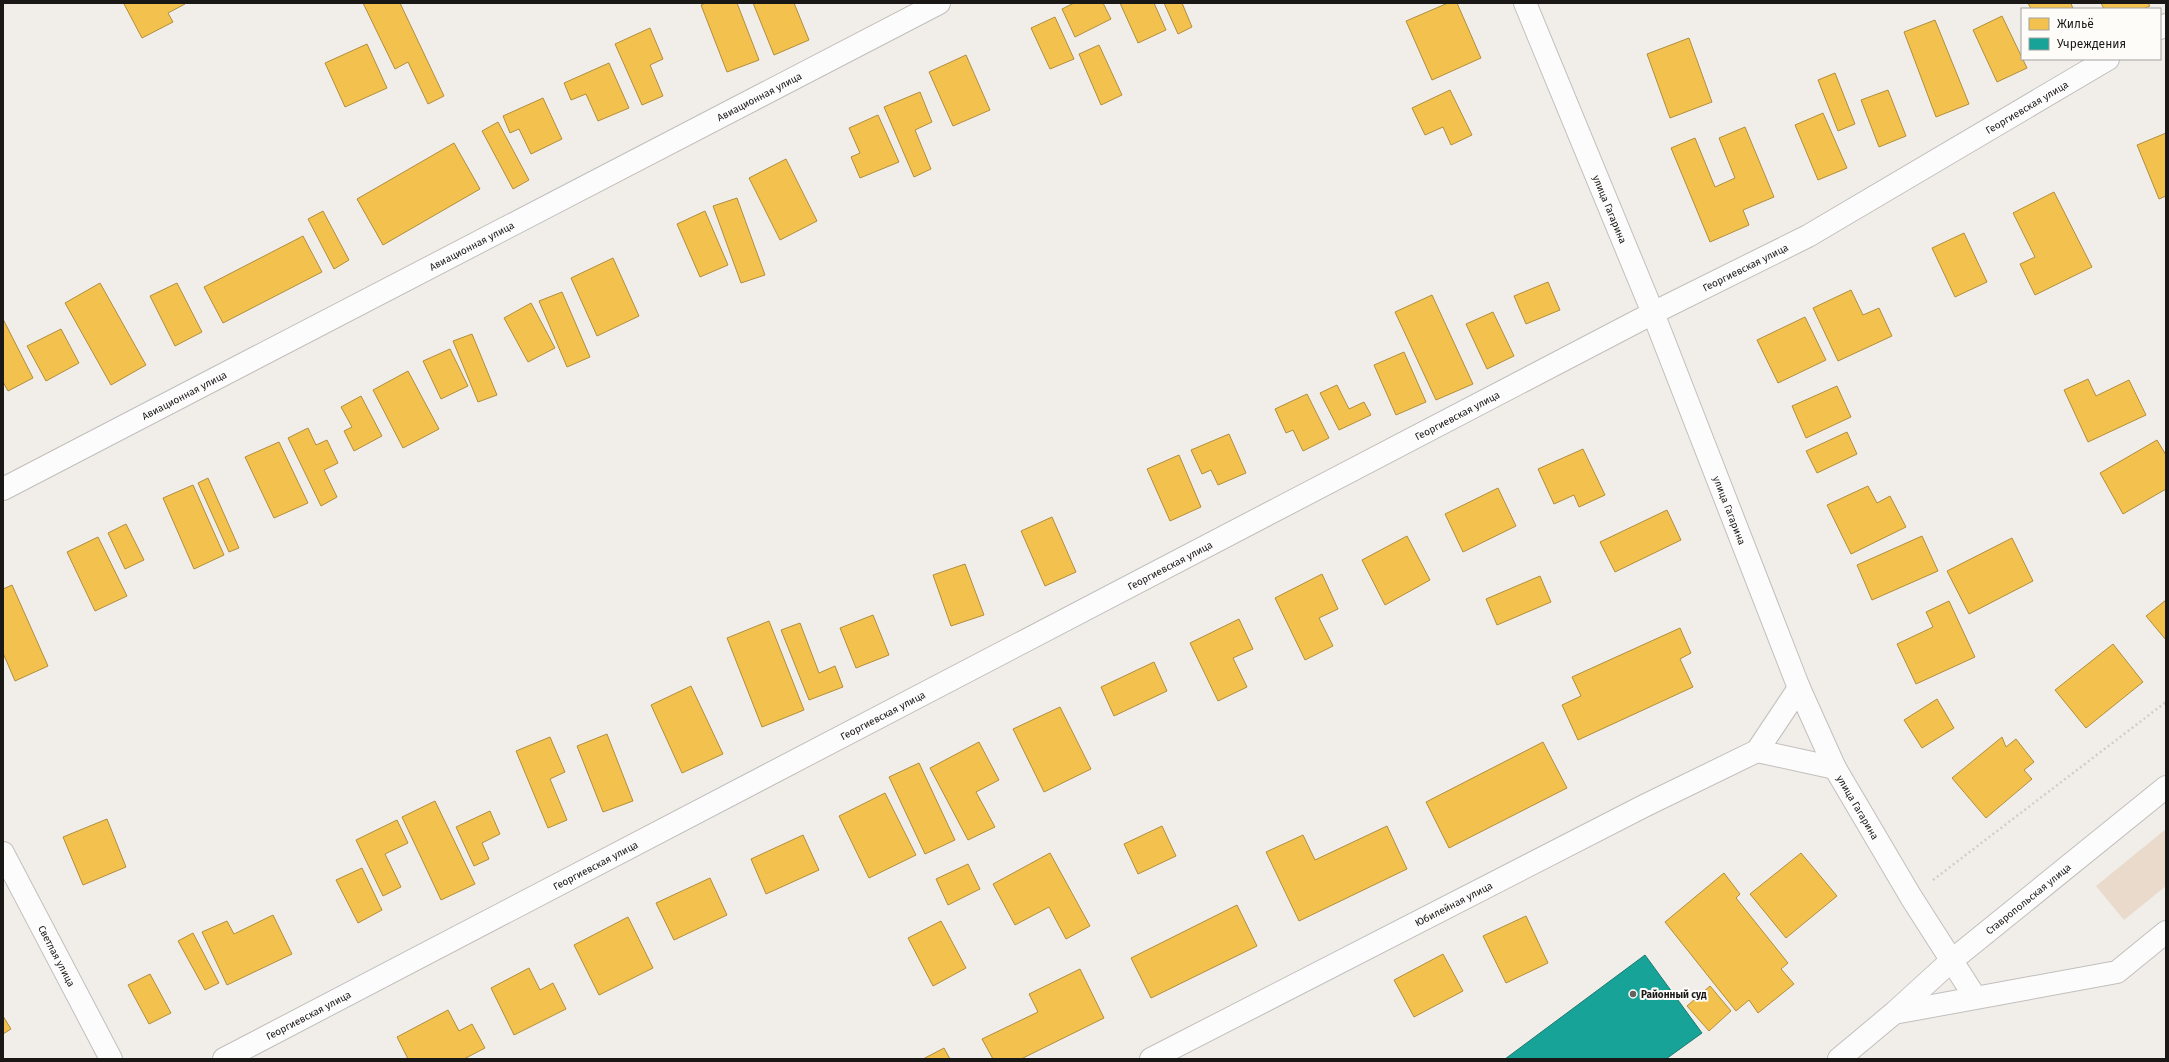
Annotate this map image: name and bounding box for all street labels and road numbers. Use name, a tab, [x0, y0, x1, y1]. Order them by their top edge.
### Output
street label: Авиационная улица	[715, 70, 804, 124]
street label: Георгиевская улица	[1984, 79, 2071, 137]
street label: улица Гагарина	[1590, 174, 1629, 245]
street label: Авиационная улица	[428, 220, 517, 274]
street label: Георгиевская улица	[1701, 242, 1790, 294]
street label: Авиационная улица	[140, 369, 229, 423]
street label: Георгиевская улица	[1413, 389, 1502, 443]
street label: улица Гагарина	[1710, 474, 1748, 547]
street label: Георгиевская улица	[1126, 539, 1215, 593]
street label: Георгиевская улица	[839, 689, 928, 743]
street label: улица Гагарина	[1834, 773, 1881, 842]
street label: Георгиевская улица	[551, 839, 640, 893]
street label: Ставропольская улица	[1984, 861, 2074, 937]
street label: Юбилейная улица	[1413, 880, 1495, 930]
street label: Светлая улица	[35, 923, 77, 989]
street label: Георгиевская улица	[264, 989, 353, 1043]

